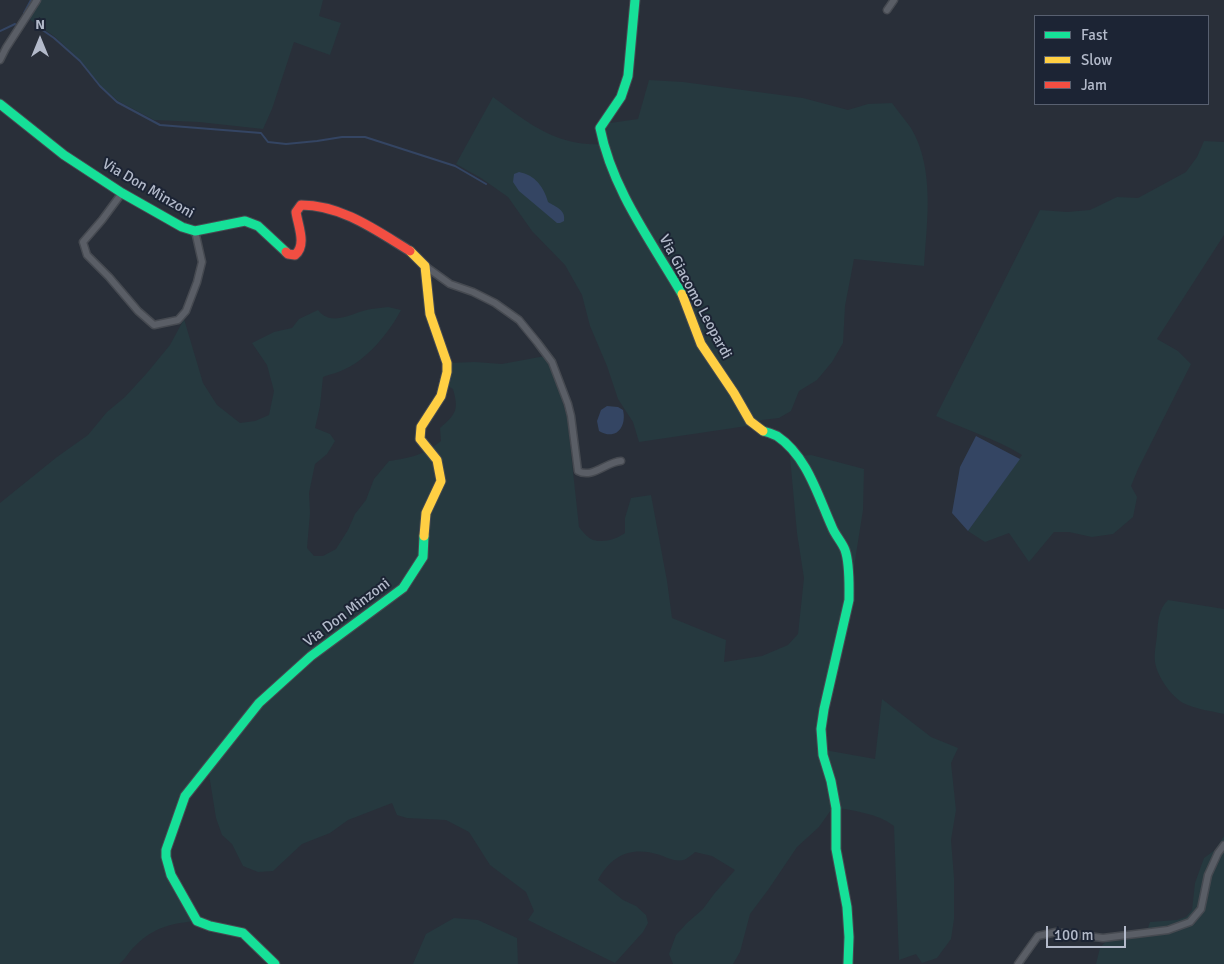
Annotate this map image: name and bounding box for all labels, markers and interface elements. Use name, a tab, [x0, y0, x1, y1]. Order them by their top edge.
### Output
north arrow	[15, 15, 65, 65]
legend	[1034, 15, 1209, 105]
text: N	[35, 16, 45, 33]
text: Fast	[1081, 26, 1108, 44]
text: Slow	[1081, 51, 1112, 69]
text: Jam	[1081, 76, 1107, 94]
street label: Via Don Minzoni	[99, 155, 197, 223]
street label: Via Giacomo Leopardi	[655, 232, 735, 362]
street label: Via Don Minzoni	[300, 575, 394, 651]
scale bar	[1049, 916, 1129, 948]
text: 100 m	[1054, 926, 1094, 944]

